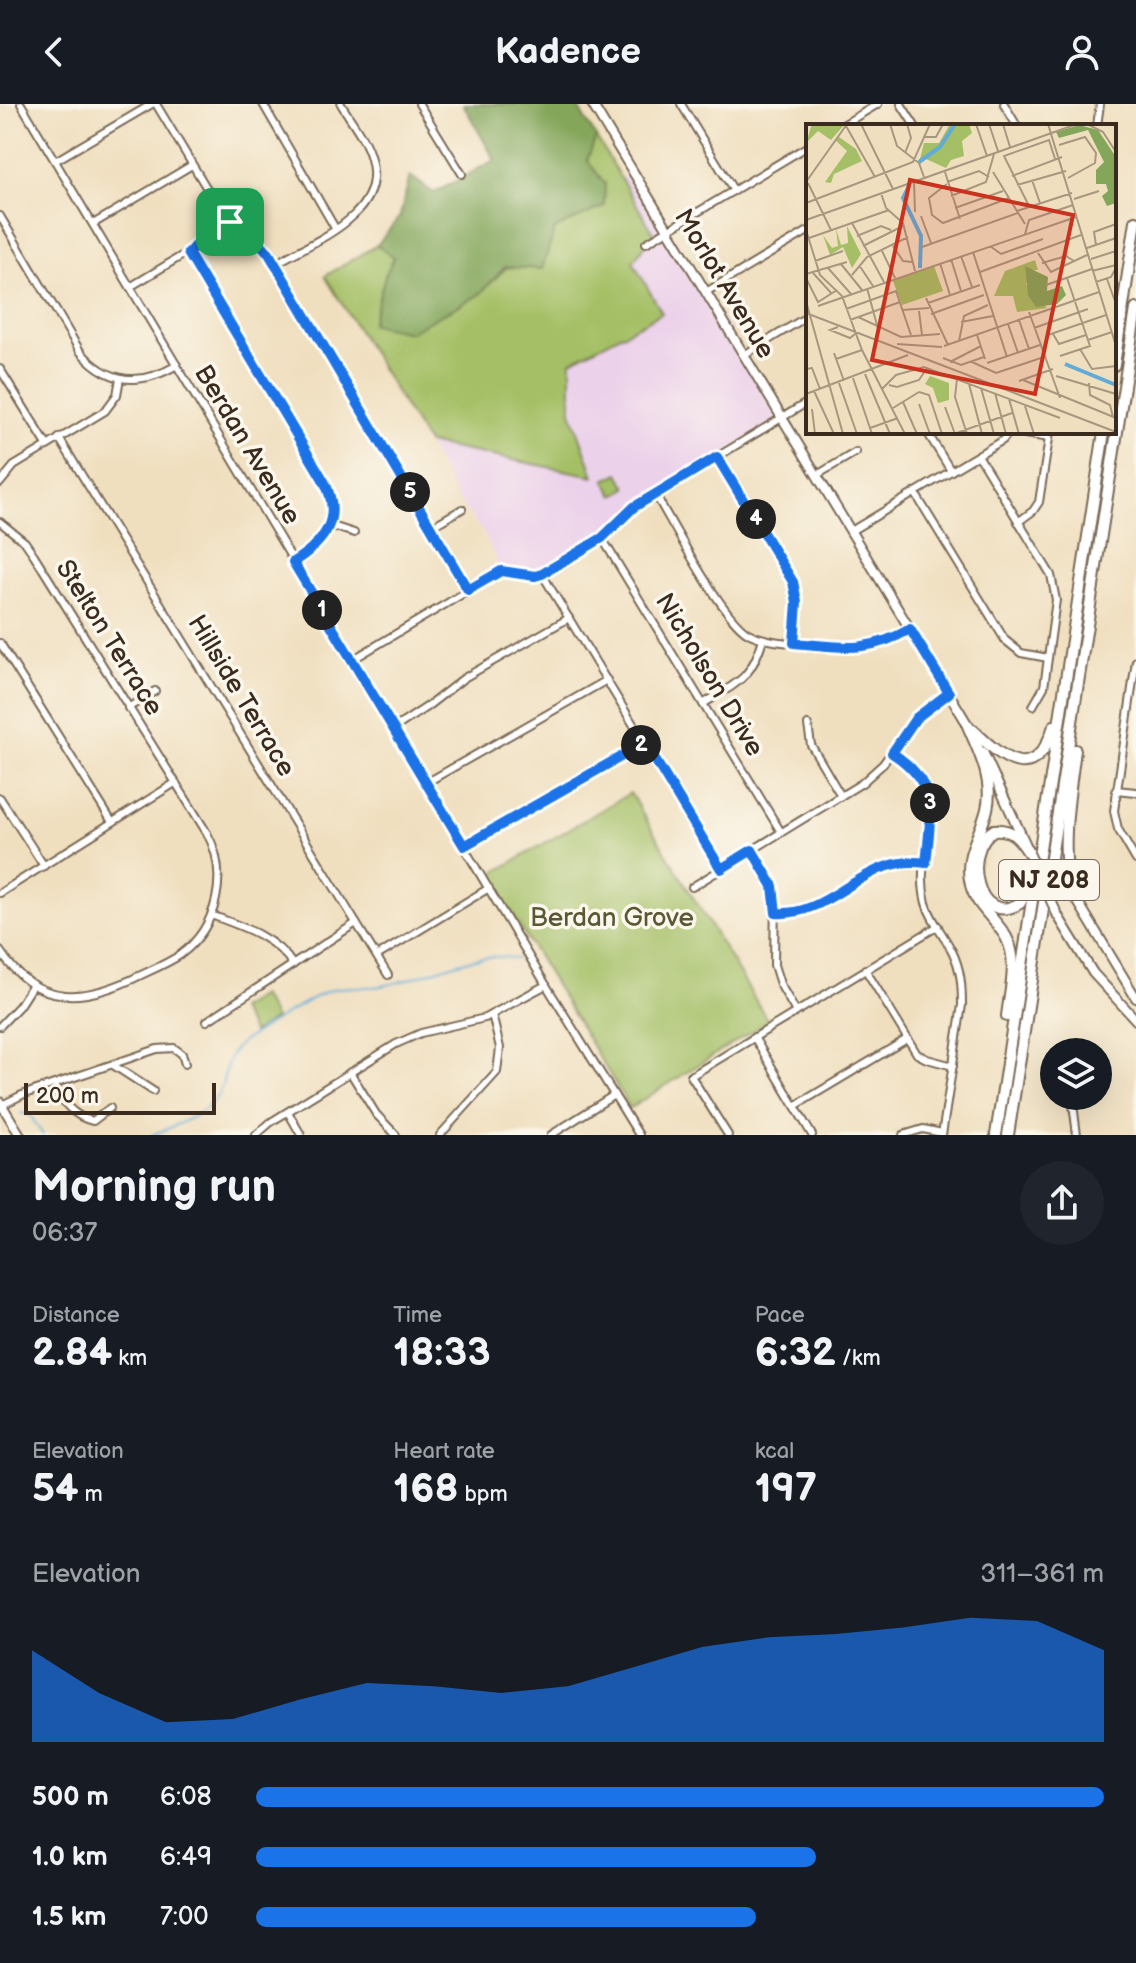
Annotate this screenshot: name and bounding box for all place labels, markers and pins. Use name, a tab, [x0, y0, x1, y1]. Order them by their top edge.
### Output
pin	[196, 188, 264, 256]
pin: 5	[390, 472, 430, 512]
pin: 4	[736, 499, 776, 539]
pin: 1	[302, 590, 342, 630]
pin: 2	[621, 725, 661, 765]
pin: 3	[910, 783, 950, 823]

